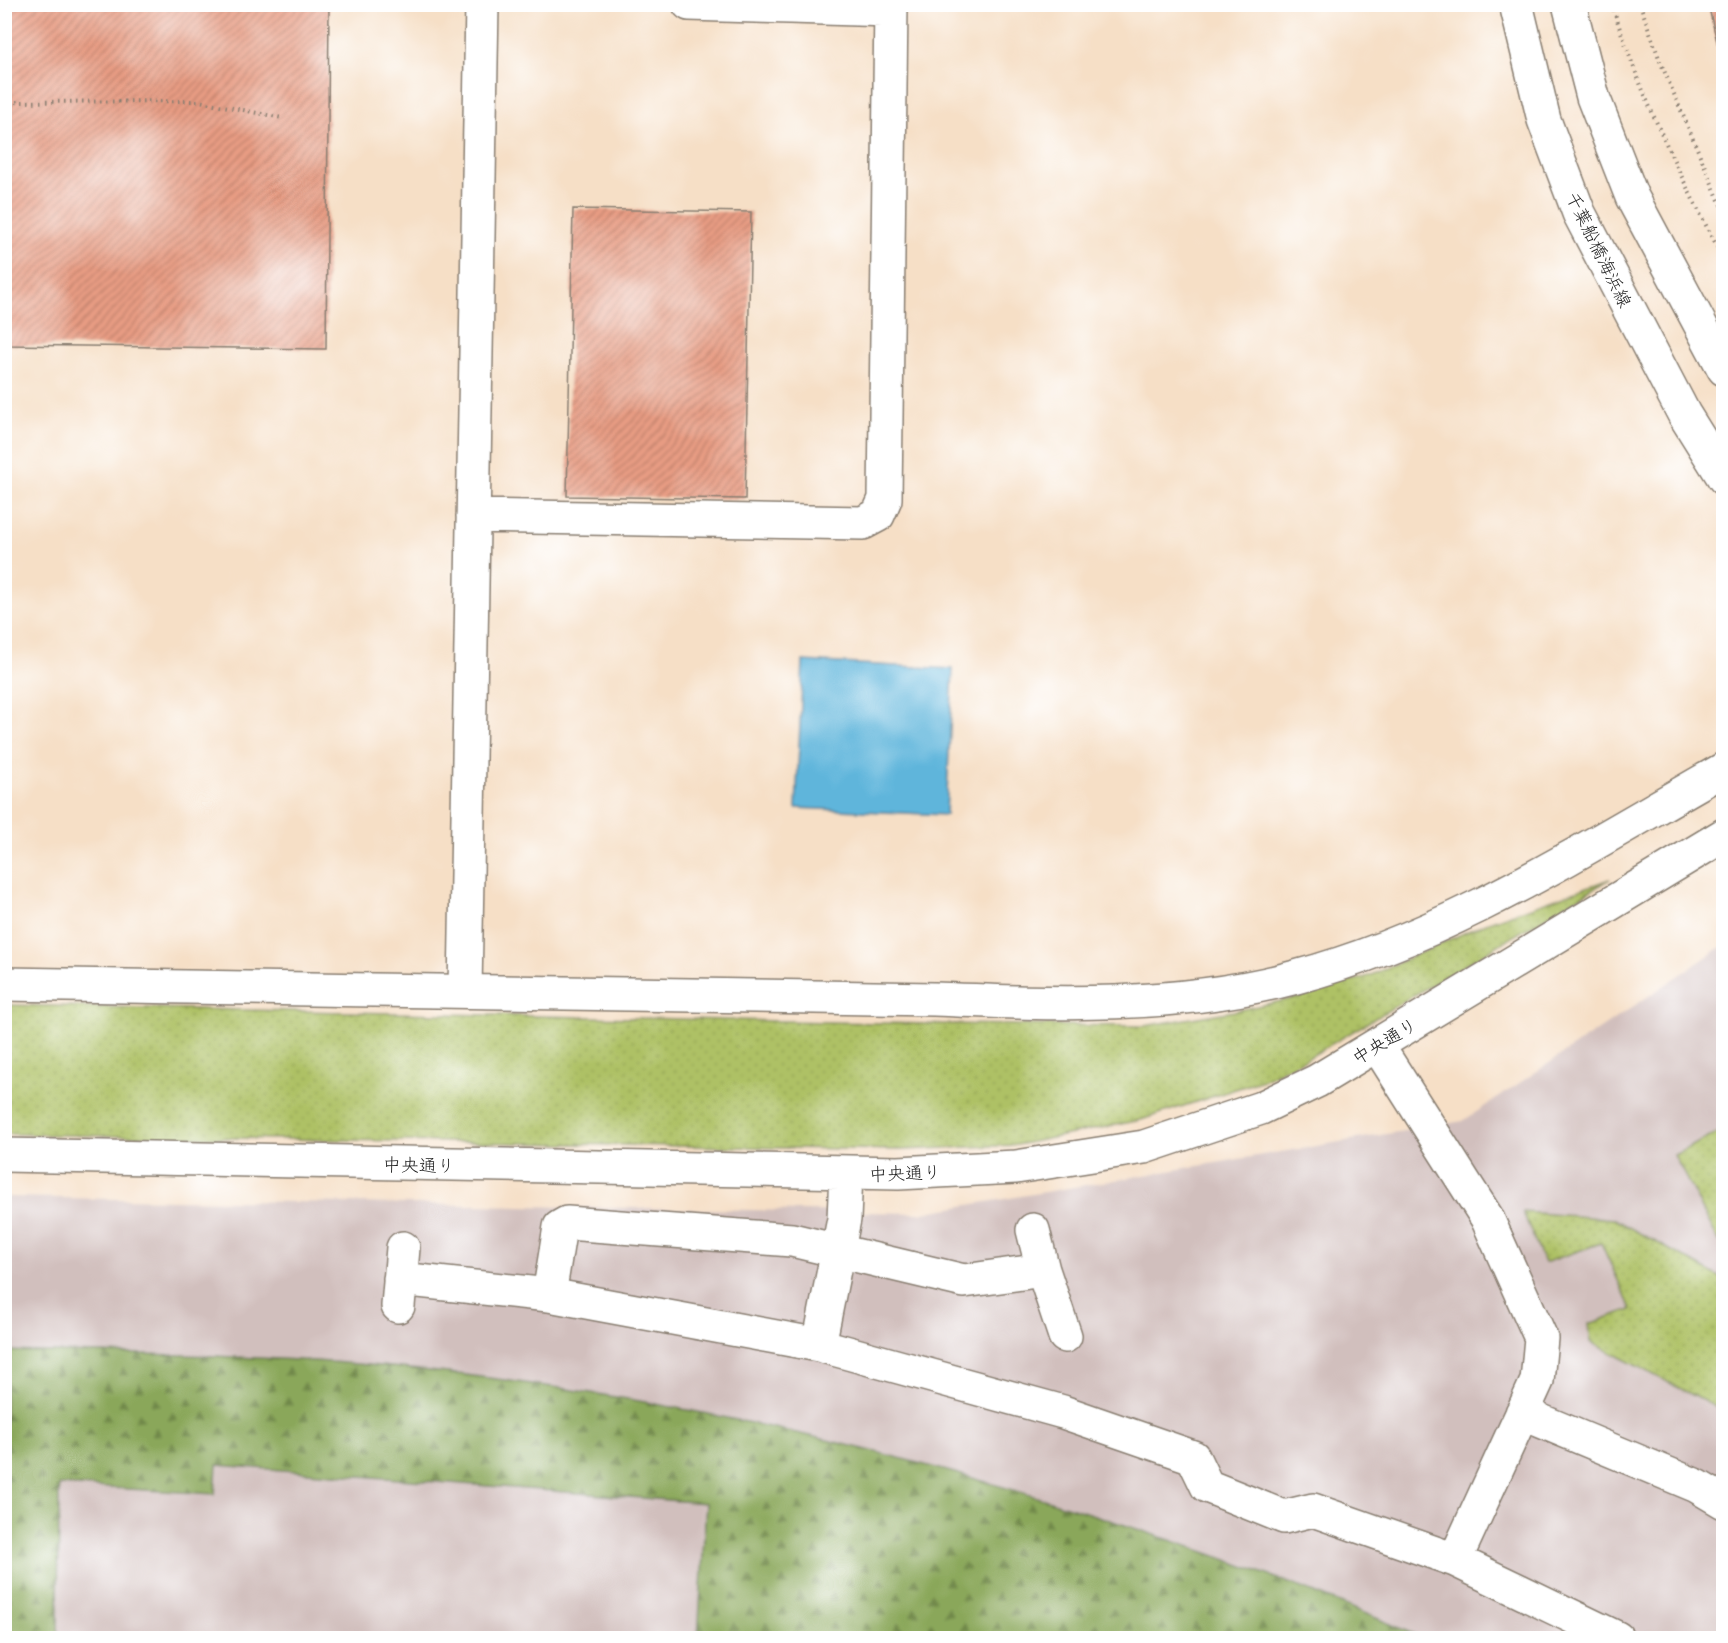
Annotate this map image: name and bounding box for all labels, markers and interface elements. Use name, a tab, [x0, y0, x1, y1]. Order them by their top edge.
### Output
street label: 千葉船橋海浜線	[1560, 186, 1640, 312]
street label: 中央通り	[1346, 1010, 1422, 1070]
street label: 中央通り	[383, 1150, 455, 1178]
street label: 中央通り	[869, 1157, 941, 1187]

